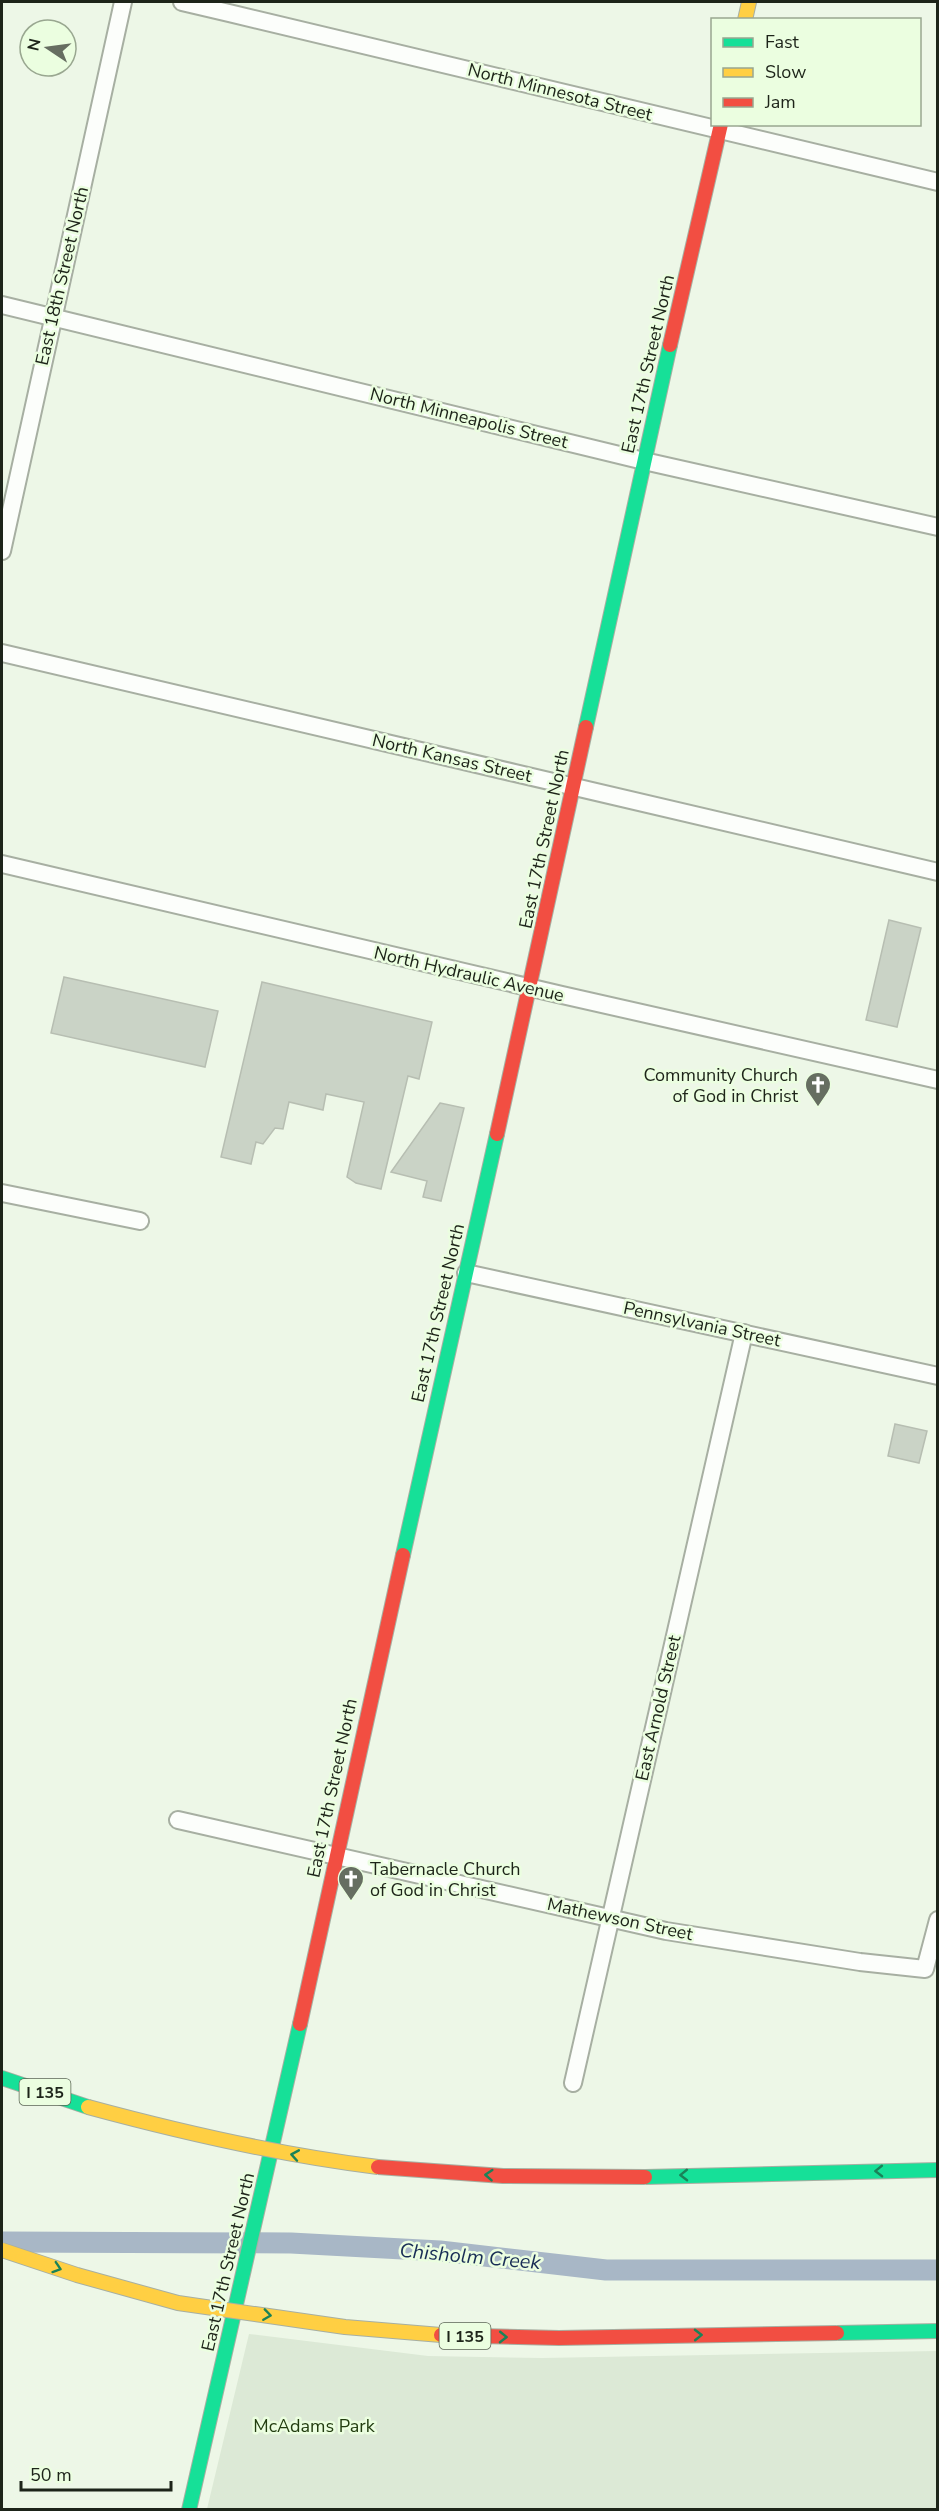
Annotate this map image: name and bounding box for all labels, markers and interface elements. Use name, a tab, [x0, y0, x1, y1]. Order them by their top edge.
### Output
north arrow	[18, 18, 78, 78]
legend	[711, 18, 921, 126]
text: Fast	[765, 30, 800, 54]
text: N	[22, 37, 46, 53]
street label: North Minnesota Street	[465, 57, 655, 127]
text: Slow	[765, 60, 806, 84]
text: Jam	[764, 90, 796, 114]
street label: East 18th Street North	[30, 184, 94, 368]
street label: East 17th Street North	[616, 272, 680, 456]
street label: North Minneapolis Street	[368, 382, 571, 454]
street label: North Kansas Street	[370, 728, 535, 788]
street label: East 17th Street North	[513, 747, 575, 931]
street label: North Hydraulic Avenue	[372, 940, 566, 1008]
place label: Community Church of God in Christ	[644, 1063, 799, 1108]
church icon: Community Church of God in Christ	[803, 1070, 833, 1108]
street label: East 17th Street North	[406, 1221, 470, 1405]
street label: Pennsylvania Street	[621, 1296, 784, 1353]
street label: East Arnold Street	[630, 1632, 687, 1783]
street label: East 17th Street North	[301, 1696, 363, 1880]
place label: Tabernacle Church of God in Christ	[370, 1857, 520, 1902]
church icon: Tabernacle Church of God in Christ	[336, 1864, 366, 1902]
street label: Mathewson Street	[545, 1892, 696, 1946]
road number: I 135	[20, 2079, 70, 2105]
one-way arrow	[291, 2149, 300, 2161]
one-way arrow	[875, 2165, 884, 2177]
one-way arrow	[485, 2169, 494, 2182]
one-way arrow	[680, 2169, 689, 2181]
street label: East 17th Street North	[196, 2170, 260, 2354]
water label: Chisholm Creek	[398, 2237, 543, 2276]
one-way arrow	[51, 2261, 62, 2274]
one-way arrow	[263, 2309, 272, 2321]
road number: I 135	[440, 2323, 490, 2349]
one-way arrow	[694, 2329, 703, 2342]
one-way arrow	[499, 2331, 508, 2343]
park label: McAdams Park	[253, 2414, 376, 2438]
scale bar	[21, 2454, 171, 2492]
text: 50 m	[30, 2463, 72, 2487]

